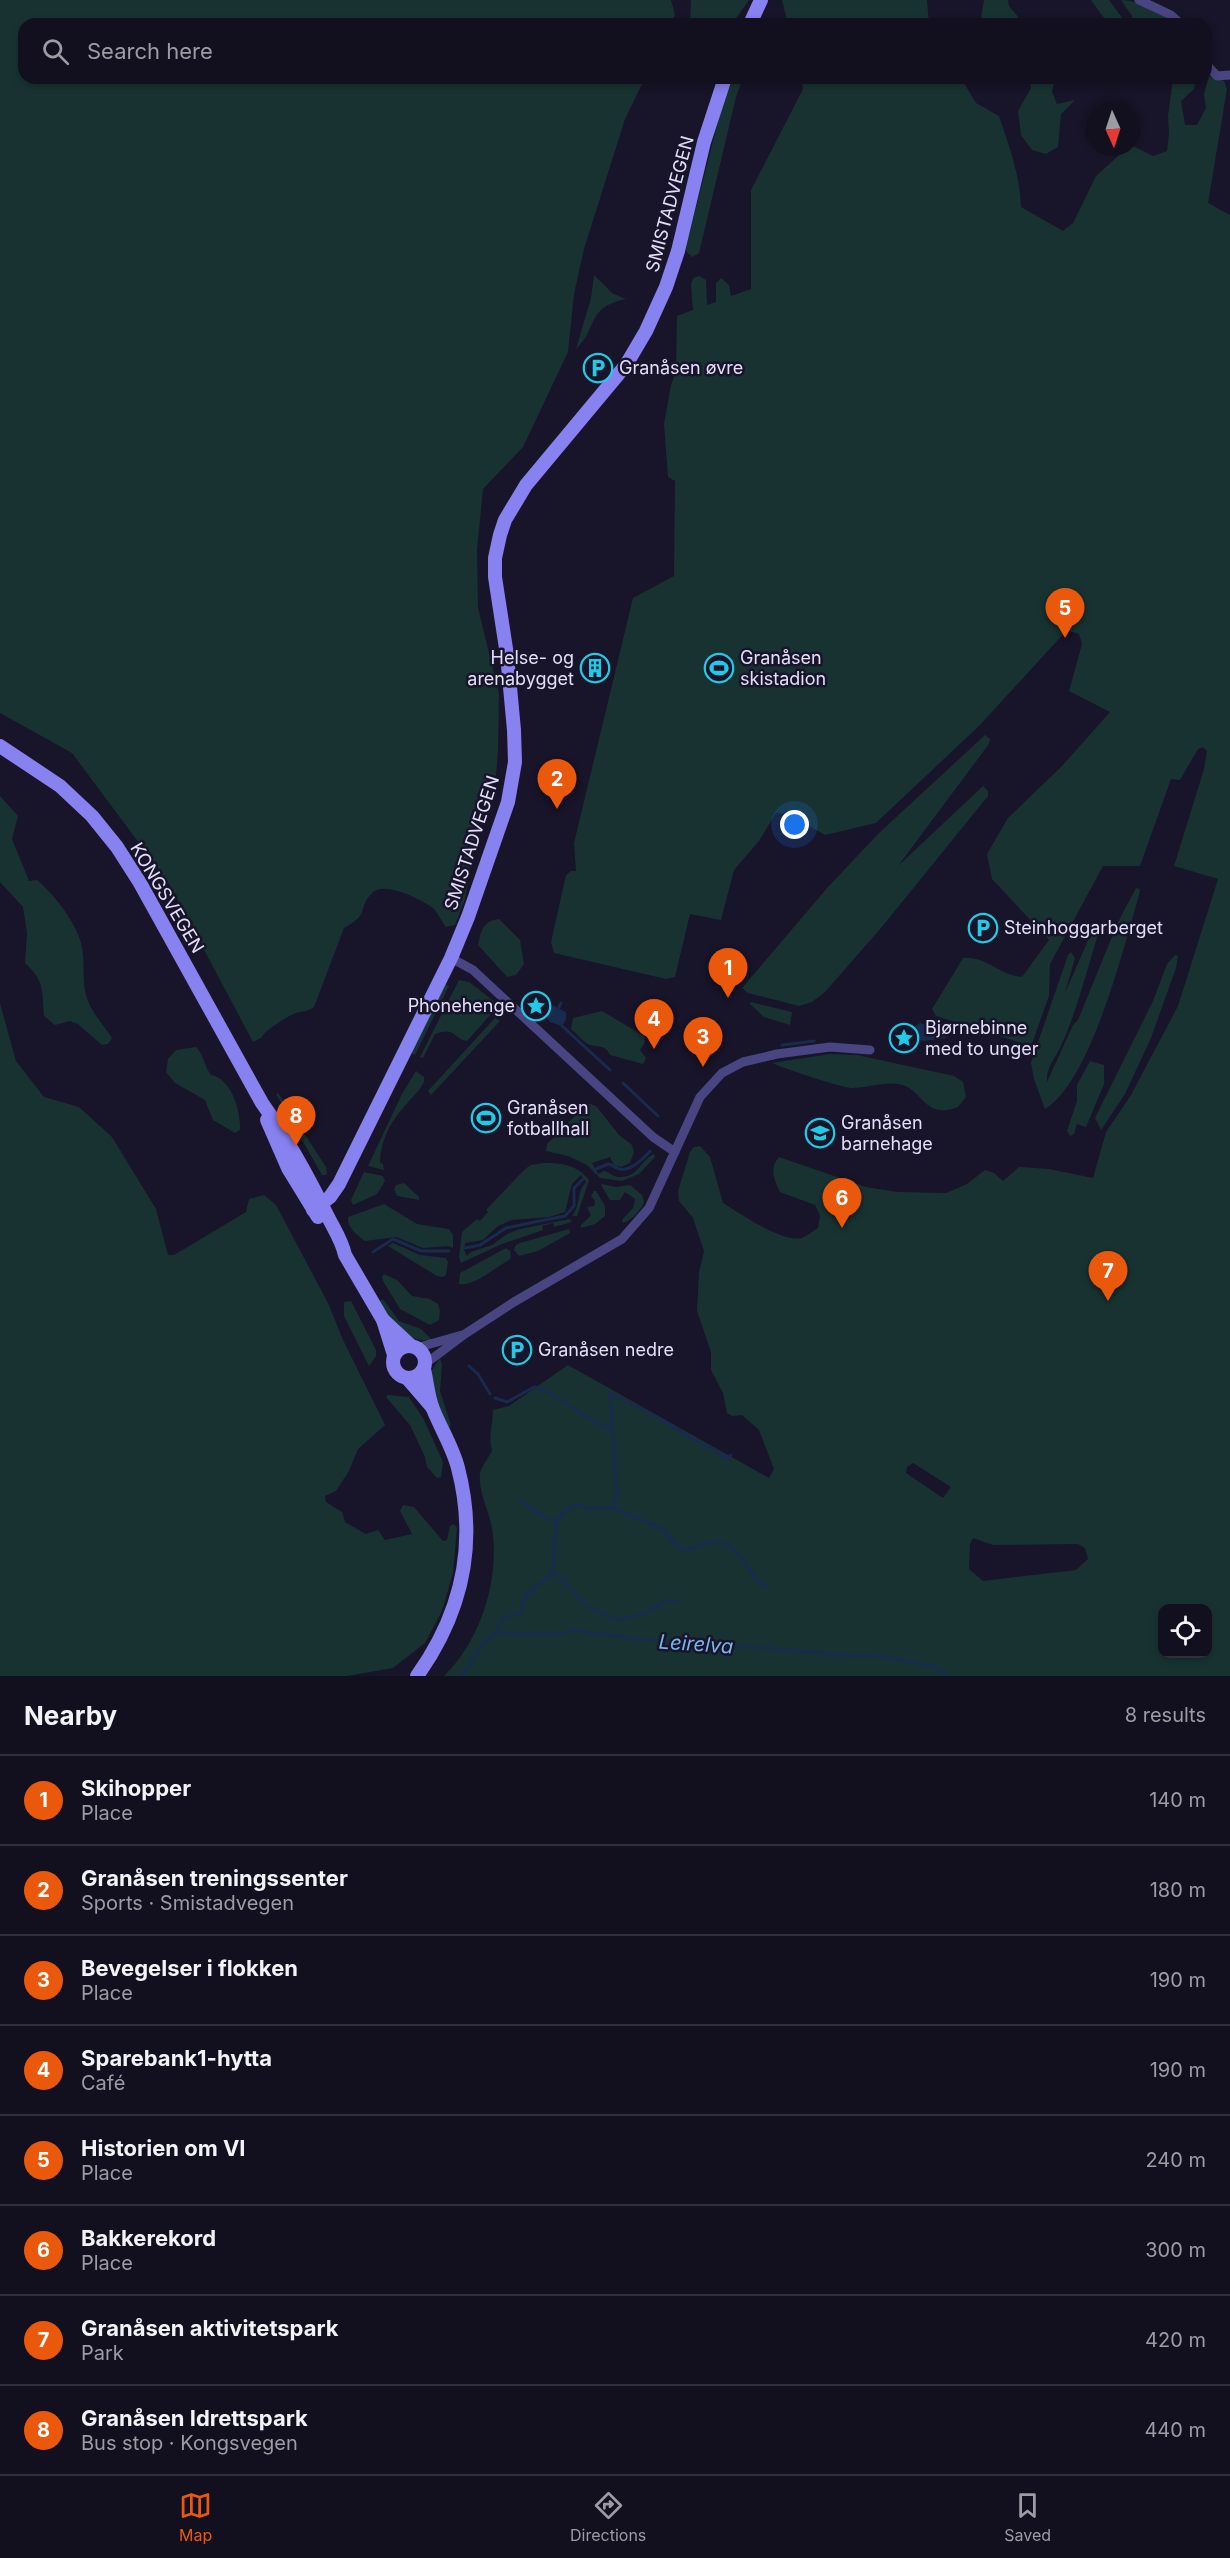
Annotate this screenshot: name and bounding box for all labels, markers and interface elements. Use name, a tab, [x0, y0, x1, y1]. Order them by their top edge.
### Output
search box	[18, 18, 1212, 84]
icon: search	[39, 35, 72, 68]
text: Search here	[87, 38, 213, 64]
north arrow	[1086, 102, 1140, 156]
street label: SMISTADVEGEN	[641, 133, 698, 274]
parking icon: Granåsen øvre	[582, 352, 614, 384]
place label: Granåsen øvre	[619, 357, 743, 378]
pin: 5	[1046, 588, 1084, 638]
place label: Helse- og arenabygget	[467, 647, 574, 689]
place label: Granåsen skistadion	[740, 647, 826, 689]
building icon: Helse- og arenabygget	[579, 652, 611, 684]
sports icon: Granåsen skistadion	[703, 652, 735, 684]
pin: 2	[538, 760, 576, 809]
street label: SMISTADVEGEN	[440, 773, 503, 913]
your location	[780, 810, 809, 839]
street label: KONGSVEGEN	[126, 839, 209, 957]
parking icon: Steinhoggarberget	[967, 912, 999, 944]
place label: Steinhoggarberget	[1004, 917, 1163, 938]
pin: 1	[708, 948, 748, 998]
place icon: Phonehenge	[520, 990, 552, 1022]
place label: Phonehenge	[408, 995, 515, 1016]
pin: 4	[634, 1000, 674, 1049]
place label: Bjørnebinne med to unger	[925, 1017, 1039, 1059]
pin: 3	[684, 1018, 722, 1067]
place icon: Bjørnebinne med to unger	[888, 1022, 920, 1054]
pin: 8	[276, 1096, 316, 1146]
place label: Granåsen fotballhall	[507, 1097, 589, 1139]
sports icon: Granåsen fotballhall	[470, 1102, 502, 1134]
place label: Granåsen barnehage	[841, 1112, 933, 1154]
school or university icon: Granåsen barnehage	[804, 1117, 836, 1149]
pin: 6	[822, 1178, 862, 1228]
pin: 7	[1088, 1252, 1128, 1301]
parking icon: Granåsen nedre	[501, 1334, 533, 1366]
place label: Granåsen nedre	[538, 1339, 674, 1360]
map controls	[1158, 1604, 1212, 1658]
button: locate	[1158, 1604, 1212, 1658]
water label: Leirelva	[658, 1629, 734, 1659]
text: Nearby	[24, 1700, 117, 1731]
text: 8 results	[1125, 1703, 1206, 1727]
text: Skihopper	[81, 1775, 191, 1801]
text: 1	[39, 1788, 48, 1812]
text: 140 m	[1149, 1788, 1206, 1812]
text: Place	[81, 1801, 133, 1825]
text: Granåsen treningssenter	[81, 1865, 348, 1891]
text: 2	[37, 1878, 50, 1902]
text: 180 m	[1150, 1878, 1206, 1902]
text: Sports · Smistadvegen	[81, 1891, 294, 1915]
text: Bevegelser i flokken	[81, 1955, 298, 1981]
text: 3	[37, 1968, 50, 1992]
text: 190 m	[1150, 1968, 1206, 1992]
text: Place	[81, 1981, 133, 2005]
text: Sparebank1-hytta	[81, 2045, 272, 2071]
text: 4	[37, 2058, 50, 2082]
text: 190 m	[1150, 2058, 1206, 2082]
text: Café	[81, 2071, 125, 2095]
text: Historien om VI	[81, 2135, 246, 2161]
text: 5	[37, 2148, 50, 2172]
text: 240 m	[1145, 2148, 1206, 2172]
text: Place	[81, 2161, 133, 2185]
text: Bakkerekord	[81, 2225, 216, 2251]
text: 6	[37, 2238, 50, 2262]
text: 300 m	[1145, 2238, 1206, 2262]
text: Place	[81, 2251, 133, 2275]
text: Granåsen aktivitetspark	[81, 2315, 339, 2341]
text: 7	[38, 2328, 49, 2352]
text: 420 m	[1145, 2328, 1206, 2352]
text: Park	[81, 2341, 124, 2365]
text: Granåsen Idrettspark	[81, 2405, 308, 2431]
text: 8	[37, 2418, 50, 2442]
text: 440 m	[1144, 2418, 1206, 2442]
text: Bus stop · Kongsvegen	[81, 2431, 298, 2455]
tab: Map	[179, 2489, 212, 2545]
tab: Directions	[570, 2489, 646, 2545]
tab: Saved	[1004, 2489, 1051, 2545]

